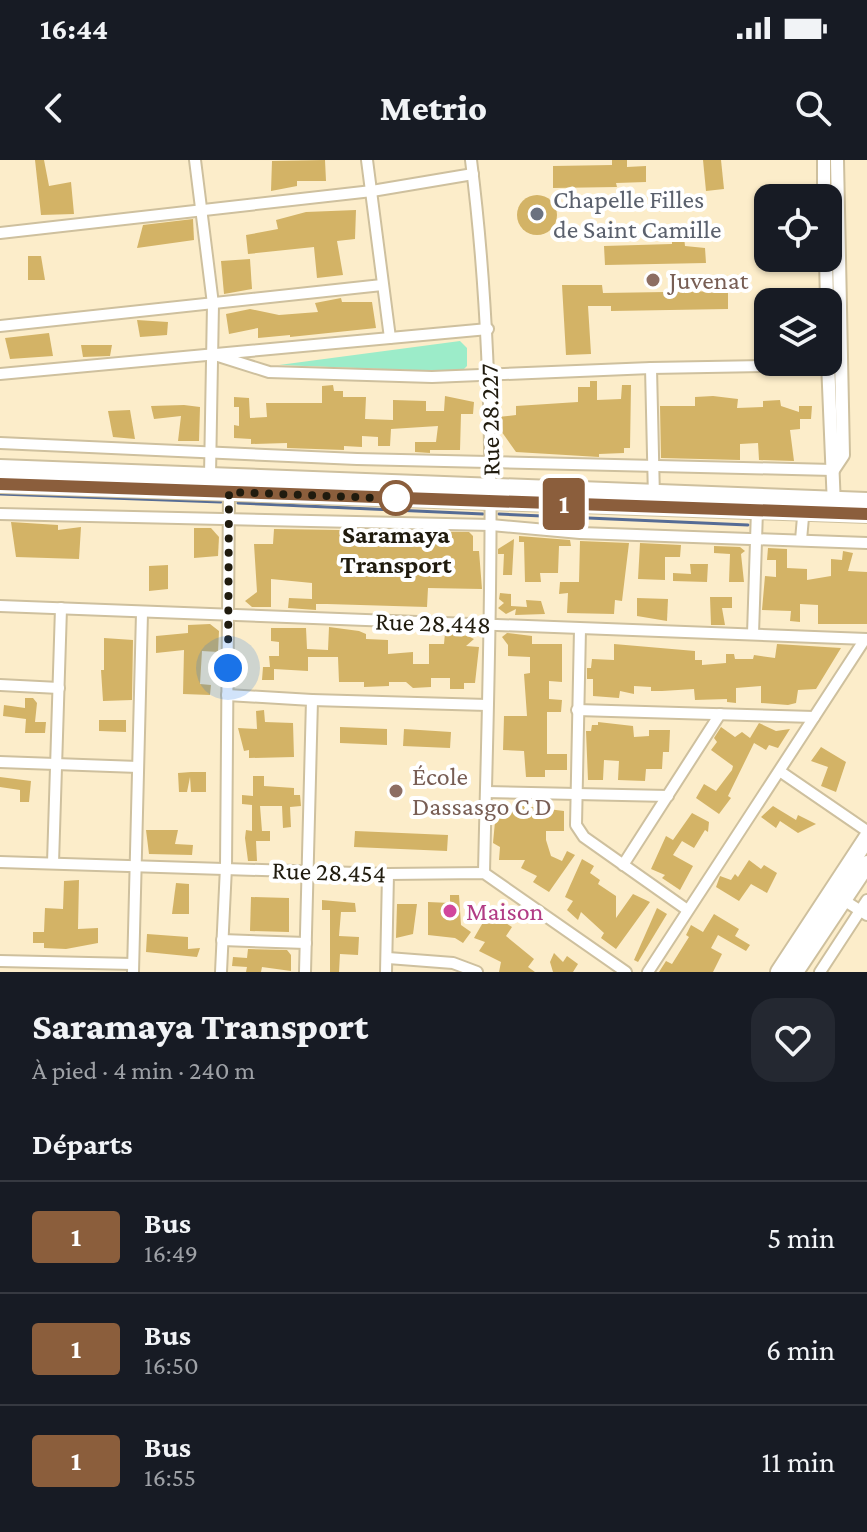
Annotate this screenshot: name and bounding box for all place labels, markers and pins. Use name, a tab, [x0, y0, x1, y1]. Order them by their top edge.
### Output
place label: Chapelle Filles de Saint Camille	[553, 185, 721, 244]
marker: Chapelle Filles de Saint Camille	[528, 205, 546, 223]
place label: Juvenat	[667, 266, 749, 295]
marker: Juvenat	[644, 271, 662, 289]
marker: Saramaya Transport	[379, 481, 413, 515]
place label: Saramaya Transport	[340, 520, 452, 579]
place label: École Dassasgo C D	[412, 762, 552, 821]
marker: École Dassasgo C D	[387, 782, 405, 800]
place label: Maison	[466, 897, 544, 926]
marker: Maison	[441, 902, 459, 920]

